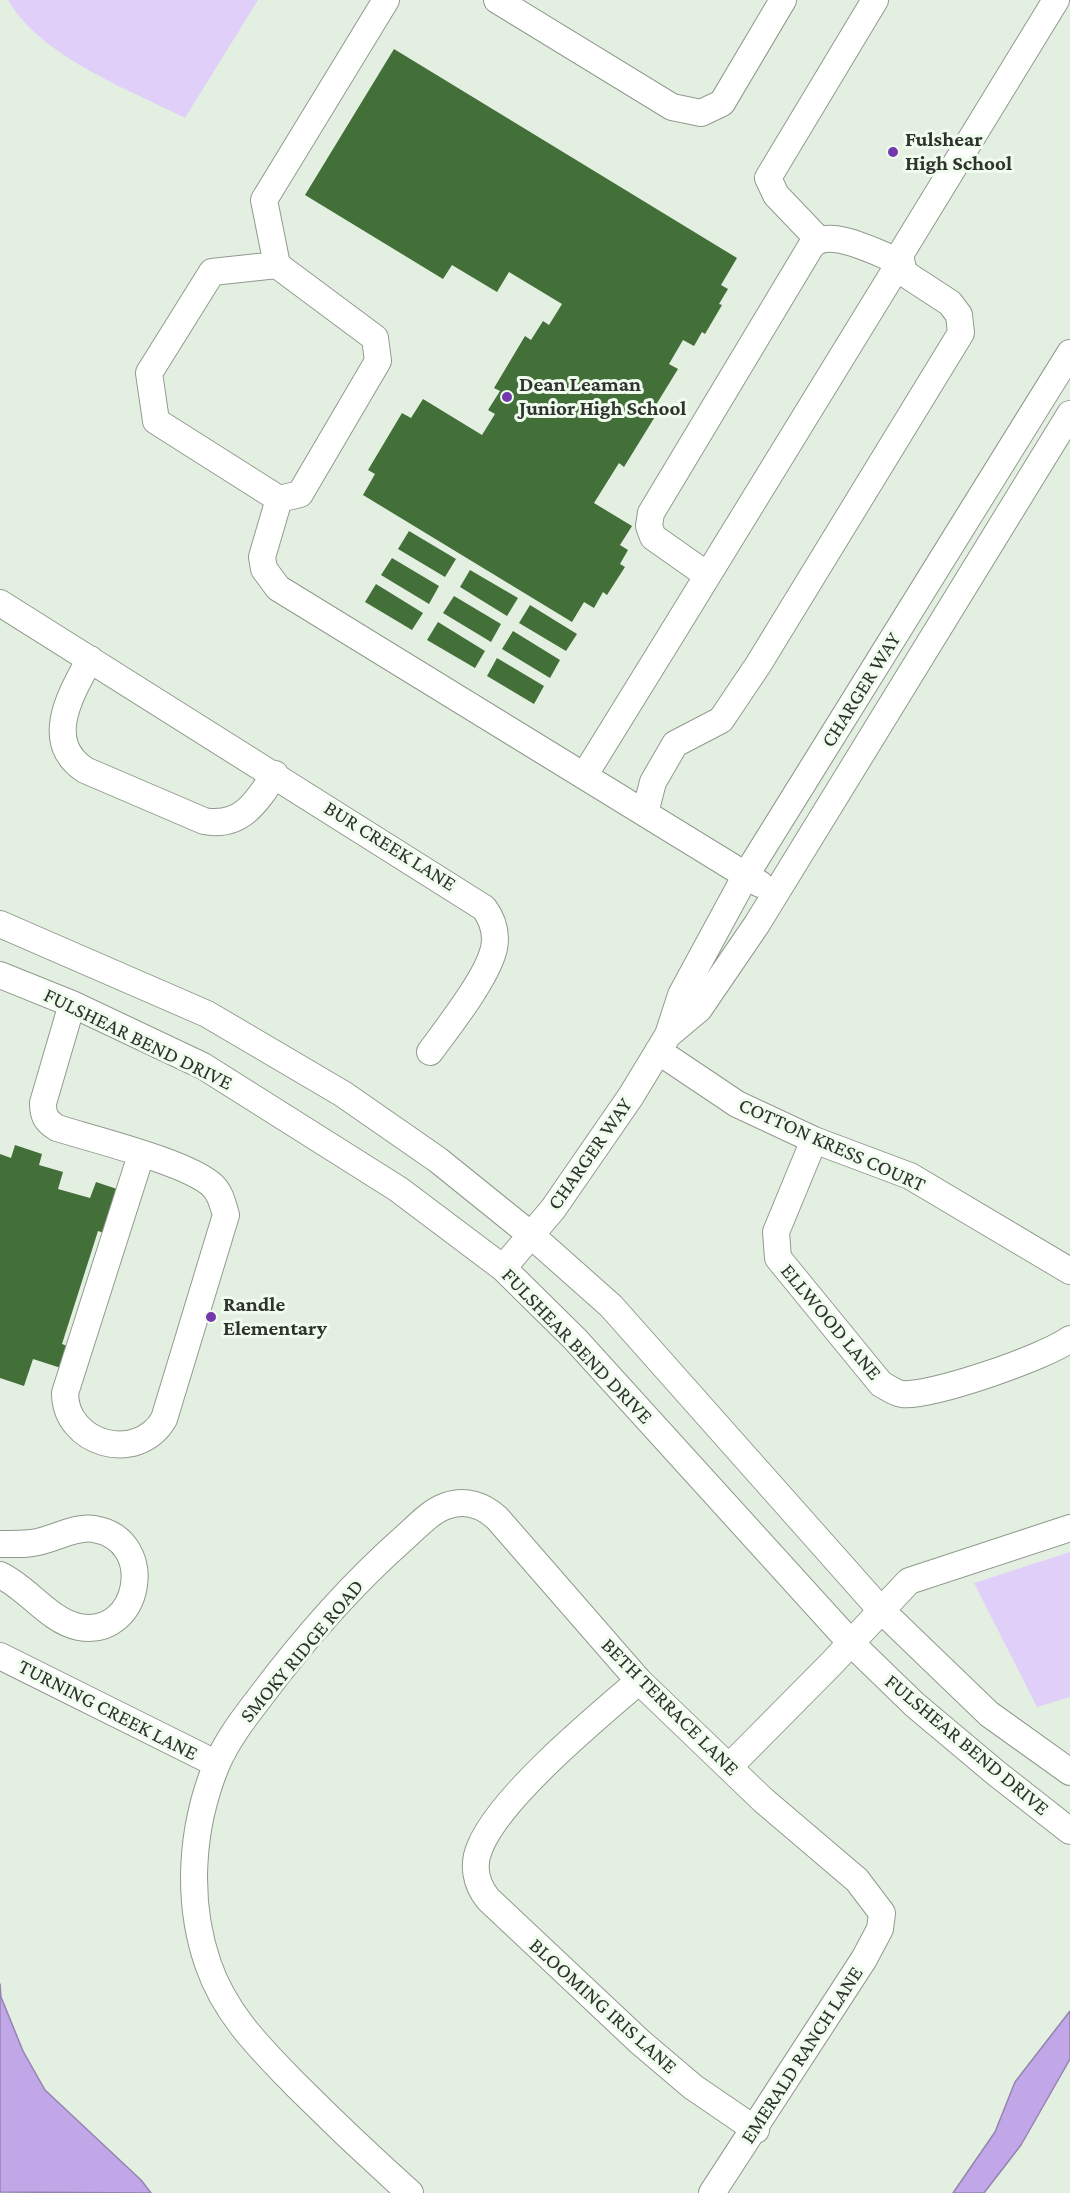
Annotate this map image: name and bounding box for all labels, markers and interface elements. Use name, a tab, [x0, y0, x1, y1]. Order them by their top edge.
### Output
place label: Fulshear High School	[905, 127, 1012, 177]
marker: Fulshear High School	[886, 145, 900, 159]
place label: Dean Leaman Junior High School	[519, 372, 686, 422]
marker: Dean Leaman Junior High School	[500, 390, 514, 404]
street label: CHARGER WAY	[816, 628, 906, 752]
street label: BUR CREEK LANE	[319, 795, 461, 897]
street label: FULSHEAR BEND DRIVE	[40, 982, 236, 1096]
street label: COTTON KRESS COURT	[735, 1092, 929, 1198]
street label: CHARGER WAY	[542, 1093, 638, 1215]
street label: ELLWOOD LANE	[775, 1259, 887, 1385]
street label: FULSHEAR BEND DRIVE	[496, 1263, 658, 1429]
place label: Randle Elementary	[223, 1292, 327, 1342]
marker: Randle Elementary	[204, 1310, 218, 1324]
street label: SMOKY RIDGE ROAD	[235, 1574, 369, 1728]
street label: BETH TERRACE LANE	[596, 1633, 744, 1781]
street label: TURNING CREEK LANE	[14, 1654, 202, 1766]
street label: FULSHEAR BEND DRIVE	[880, 1669, 1054, 1821]
street label: BLOOMING IRIS LANE	[524, 1933, 682, 2079]
street label: EMERALD RANCH LANE	[735, 1962, 869, 2148]

